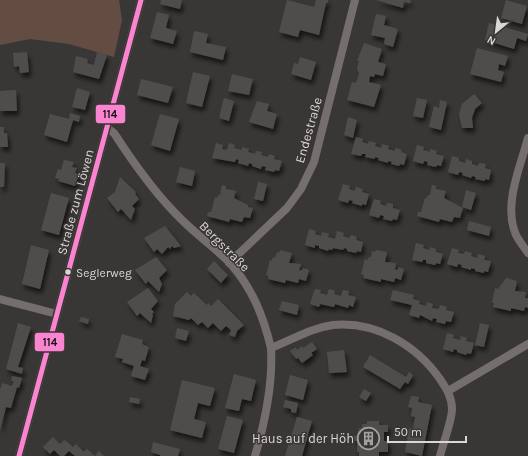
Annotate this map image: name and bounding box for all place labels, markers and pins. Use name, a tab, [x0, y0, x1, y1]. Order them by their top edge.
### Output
place label: Seglerweg	[76, 266, 132, 280]
marker: Seglerweg	[63, 267, 73, 277]
building icon: Haus auf der Höh	[356, 425, 382, 451]
place label: Haus auf der Höh	[252, 431, 354, 446]

